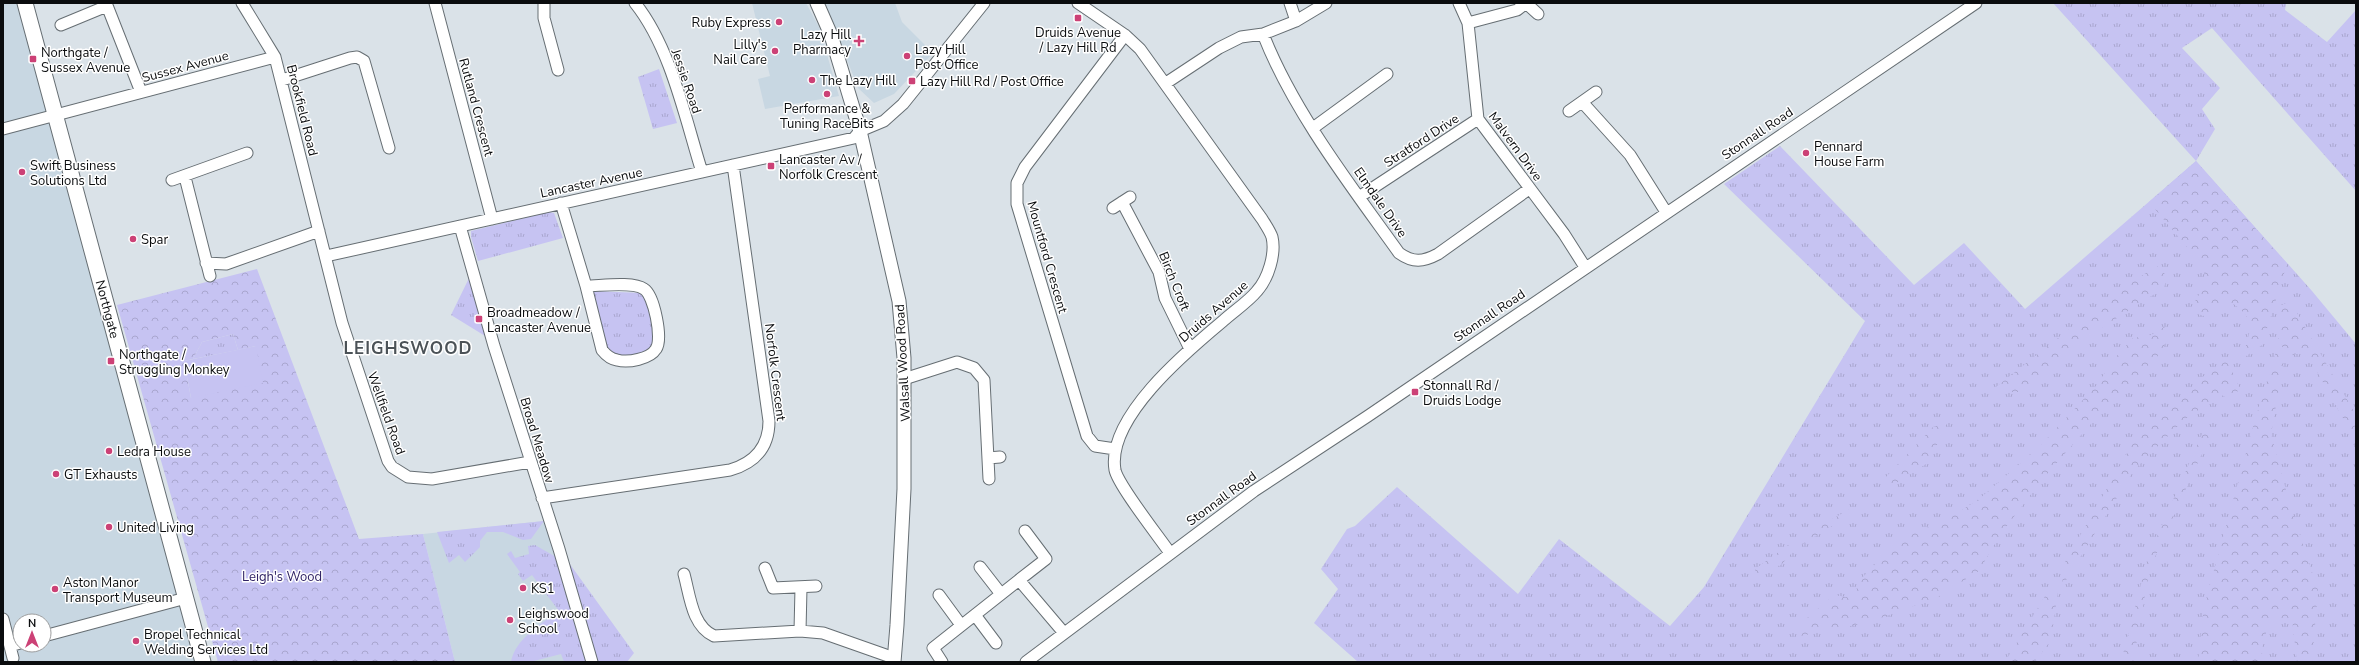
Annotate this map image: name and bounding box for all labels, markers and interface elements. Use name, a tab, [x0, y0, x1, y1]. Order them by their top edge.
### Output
marker: Druids Avenue / Lazy Hill Rd	[1073, 13, 1083, 23]
place label: Ruby Express	[692, 14, 771, 32]
marker: Ruby Express	[774, 17, 784, 27]
place label: Druids Avenue / Lazy Hill Rd	[1035, 24, 1121, 57]
place label: Lazy Hill Pharmacy	[793, 26, 851, 59]
place label: Lilly's Nail Care	[713, 36, 767, 69]
marker: Lazy Hill Pharmacy	[854, 36, 864, 46]
place label: Lazy Hill Post Office	[915, 41, 978, 74]
place label: Northgate / Sussex Avenue	[41, 44, 130, 77]
street label: Jessie Road	[666, 46, 705, 116]
marker: Lilly's Nail Care	[770, 46, 780, 56]
street label: Sussex Avenue	[140, 47, 231, 87]
marker: Lazy Hill Post Office	[902, 51, 912, 61]
marker: Northgate / Sussex Avenue	[28, 54, 38, 64]
street label: Rutland Crescent	[454, 56, 498, 159]
street label: Brookfield Road	[282, 63, 322, 158]
place label: The Lazy Hill	[820, 72, 896, 90]
place label: Lazy Hill Rd / Post Office	[920, 73, 1064, 91]
marker: The Lazy Hill	[807, 75, 817, 85]
marker: Lazy Hill Rd / Post Office	[907, 76, 917, 86]
marker: Performance & Tuning RaceBits	[822, 89, 832, 99]
place label: Performance & Tuning RaceBits	[780, 100, 874, 133]
street label: Stonnall Road	[1718, 103, 1797, 164]
street label: Malvern Drive	[1484, 108, 1546, 185]
street label: Stratford Drive	[1380, 110, 1463, 172]
place label: Pennard House Farm	[1814, 138, 1884, 171]
marker: Pennard House Farm	[1801, 148, 1811, 158]
place label: Lancaster Av / Norfolk Crescent	[779, 151, 878, 184]
place label: Swift Business Solutions Ltd	[30, 157, 116, 190]
marker: Lancaster Av / Norfolk Crescent	[766, 161, 776, 171]
street label: Lancaster Avenue	[538, 163, 644, 203]
street label: Elmdale Drive	[1349, 164, 1411, 241]
marker: Swift Business Solutions Ltd	[17, 167, 27, 177]
street label: Mountford Crescent	[1022, 199, 1072, 316]
place label: Spar	[141, 231, 168, 249]
marker: Spar	[128, 234, 138, 244]
street label: Birch Croft	[1154, 249, 1194, 314]
street label: Druids Avenue	[1175, 277, 1252, 347]
street label: Northgate	[91, 278, 123, 340]
street label: Stonnall Road	[1450, 285, 1529, 346]
place label: Broadmeadow / Lancaster Avenue	[487, 304, 591, 337]
street label: Walsall Wood Road	[891, 304, 915, 422]
marker: Broadmeadow / Lancaster Avenue	[474, 314, 484, 324]
street label: Norfolk Crescent	[760, 322, 790, 422]
district label: LEIGHSWOOD	[344, 337, 472, 360]
place label: Northgate / Struggling Monkey	[119, 346, 230, 379]
marker: Northgate / Struggling Monkey	[106, 356, 116, 366]
street label: Wellfield Road	[363, 369, 409, 457]
place label: Stonnall Rd / Druids Lodge	[1423, 377, 1501, 410]
marker: Stonnall Rd / Druids Lodge	[1410, 387, 1420, 397]
street label: Broad Meadow	[515, 395, 559, 486]
place label: Ledra House	[117, 443, 191, 461]
marker: Ledra House	[104, 446, 114, 456]
place label: GT Exhausts	[64, 466, 137, 484]
street label: Stonnall Road	[1183, 467, 1260, 530]
marker: GT Exhausts	[51, 469, 61, 479]
place label: United Living	[117, 519, 194, 537]
marker: United Living	[104, 522, 114, 532]
park label: Leigh's Wood	[242, 568, 322, 586]
place label: Aston Manor Transport Museum	[63, 574, 173, 607]
place label: KS1	[531, 580, 555, 598]
marker: KS1	[518, 583, 528, 593]
marker: Aston Manor Transport Museum	[50, 584, 60, 594]
place label: Leighswood School	[518, 605, 589, 638]
north arrow	[12, 613, 52, 653]
marker: Leighswood School	[505, 615, 515, 625]
text: N	[28, 616, 36, 631]
place label: Bropel Technical Welding Services Ltd	[144, 626, 268, 659]
marker: Bropel Technical Welding Services Ltd	[131, 636, 141, 646]

